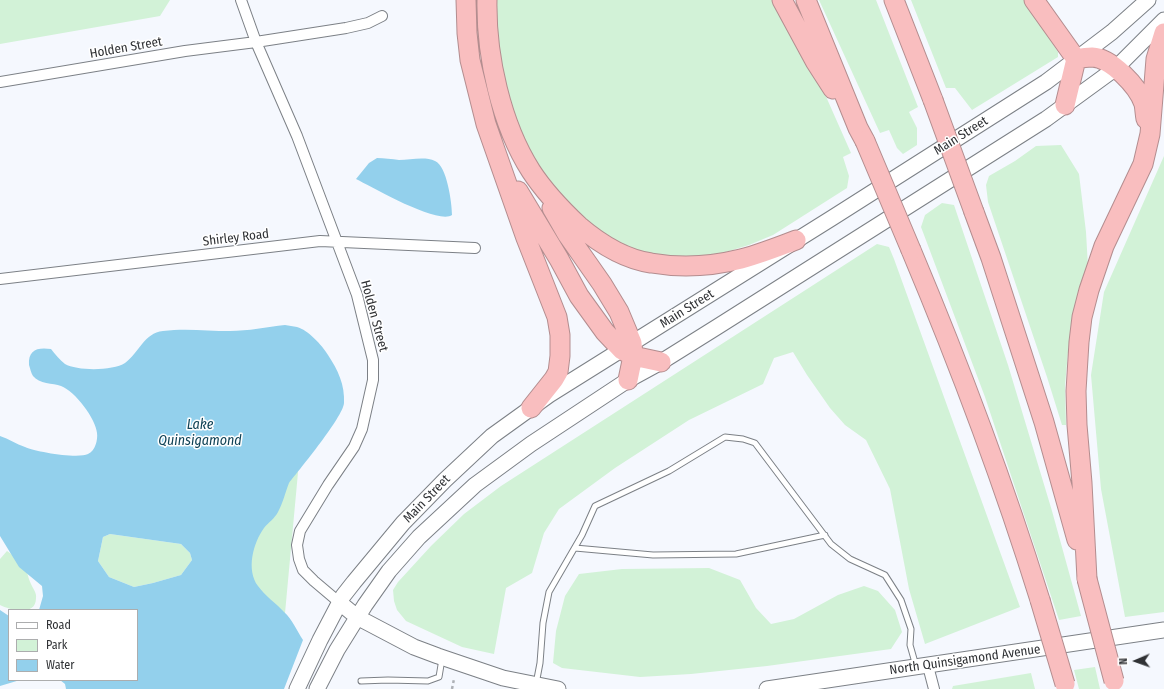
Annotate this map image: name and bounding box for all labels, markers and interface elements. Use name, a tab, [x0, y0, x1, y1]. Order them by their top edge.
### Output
street label: Holden Street	[89, 34, 163, 62]
street label: Main Street	[931, 113, 991, 159]
street label: Shirley Road	[202, 226, 270, 250]
street label: Holden Street	[357, 279, 391, 353]
street label: Main Street	[657, 286, 717, 332]
water label: Lake Quinsigamond	[158, 417, 242, 450]
street label: Main Street	[400, 472, 454, 526]
legend	[8, 609, 138, 681]
text: Road	[46, 618, 71, 632]
text: Park	[46, 638, 67, 652]
north arrow	[1116, 641, 1156, 681]
street label: North Quinsigamond Avenue	[888, 642, 1042, 678]
text: Water	[46, 658, 74, 672]
text: N	[1117, 658, 1130, 665]

